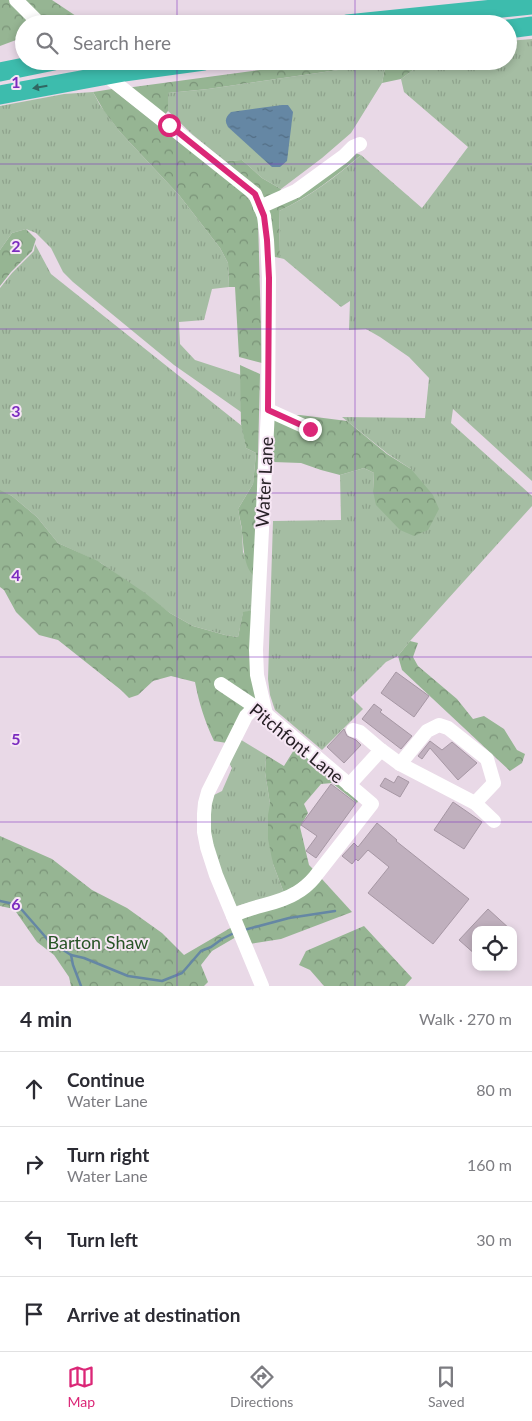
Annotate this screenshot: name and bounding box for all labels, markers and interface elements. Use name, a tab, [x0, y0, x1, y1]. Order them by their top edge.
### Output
search box	[15, 15, 517, 70]
icon: search	[33, 29, 61, 57]
text: Search here	[73, 31, 171, 54]
text: 1	[11, 72, 21, 91]
one-way arrow	[33, 83, 48, 91]
route start	[158, 114, 181, 137]
text: 2	[11, 236, 21, 255]
text: 3	[11, 401, 21, 420]
route end	[299, 418, 322, 441]
street label: Water Lane	[251, 436, 277, 528]
text: 4	[11, 565, 21, 584]
street label: Pitchfont Lane	[245, 698, 349, 788]
text: 5	[11, 729, 21, 748]
text: 6	[11, 894, 21, 913]
map controls	[472, 926, 517, 971]
button: locate	[472, 926, 517, 971]
park label: Barton Shaw	[48, 931, 148, 953]
text: 4 min	[20, 1006, 72, 1031]
text: Walk · 270 m	[419, 1009, 512, 1028]
text: Continue	[67, 1068, 145, 1091]
icon: ahead	[20, 1075, 48, 1103]
text: 80 m	[476, 1080, 512, 1099]
text: Water Lane	[67, 1091, 148, 1110]
text: Turn right	[67, 1143, 149, 1166]
icon: right	[20, 1150, 48, 1178]
text: 160 m	[467, 1155, 512, 1174]
text: Water Lane	[67, 1166, 148, 1185]
icon: left	[20, 1225, 48, 1253]
text: Turn left	[67, 1228, 138, 1251]
text: 30 m	[476, 1230, 512, 1249]
icon: arrive	[20, 1300, 48, 1328]
text: Arrive at destination	[67, 1303, 240, 1326]
tab: Map	[67, 1363, 95, 1410]
tab: Directions	[230, 1363, 293, 1410]
tab: Saved	[428, 1363, 465, 1410]

